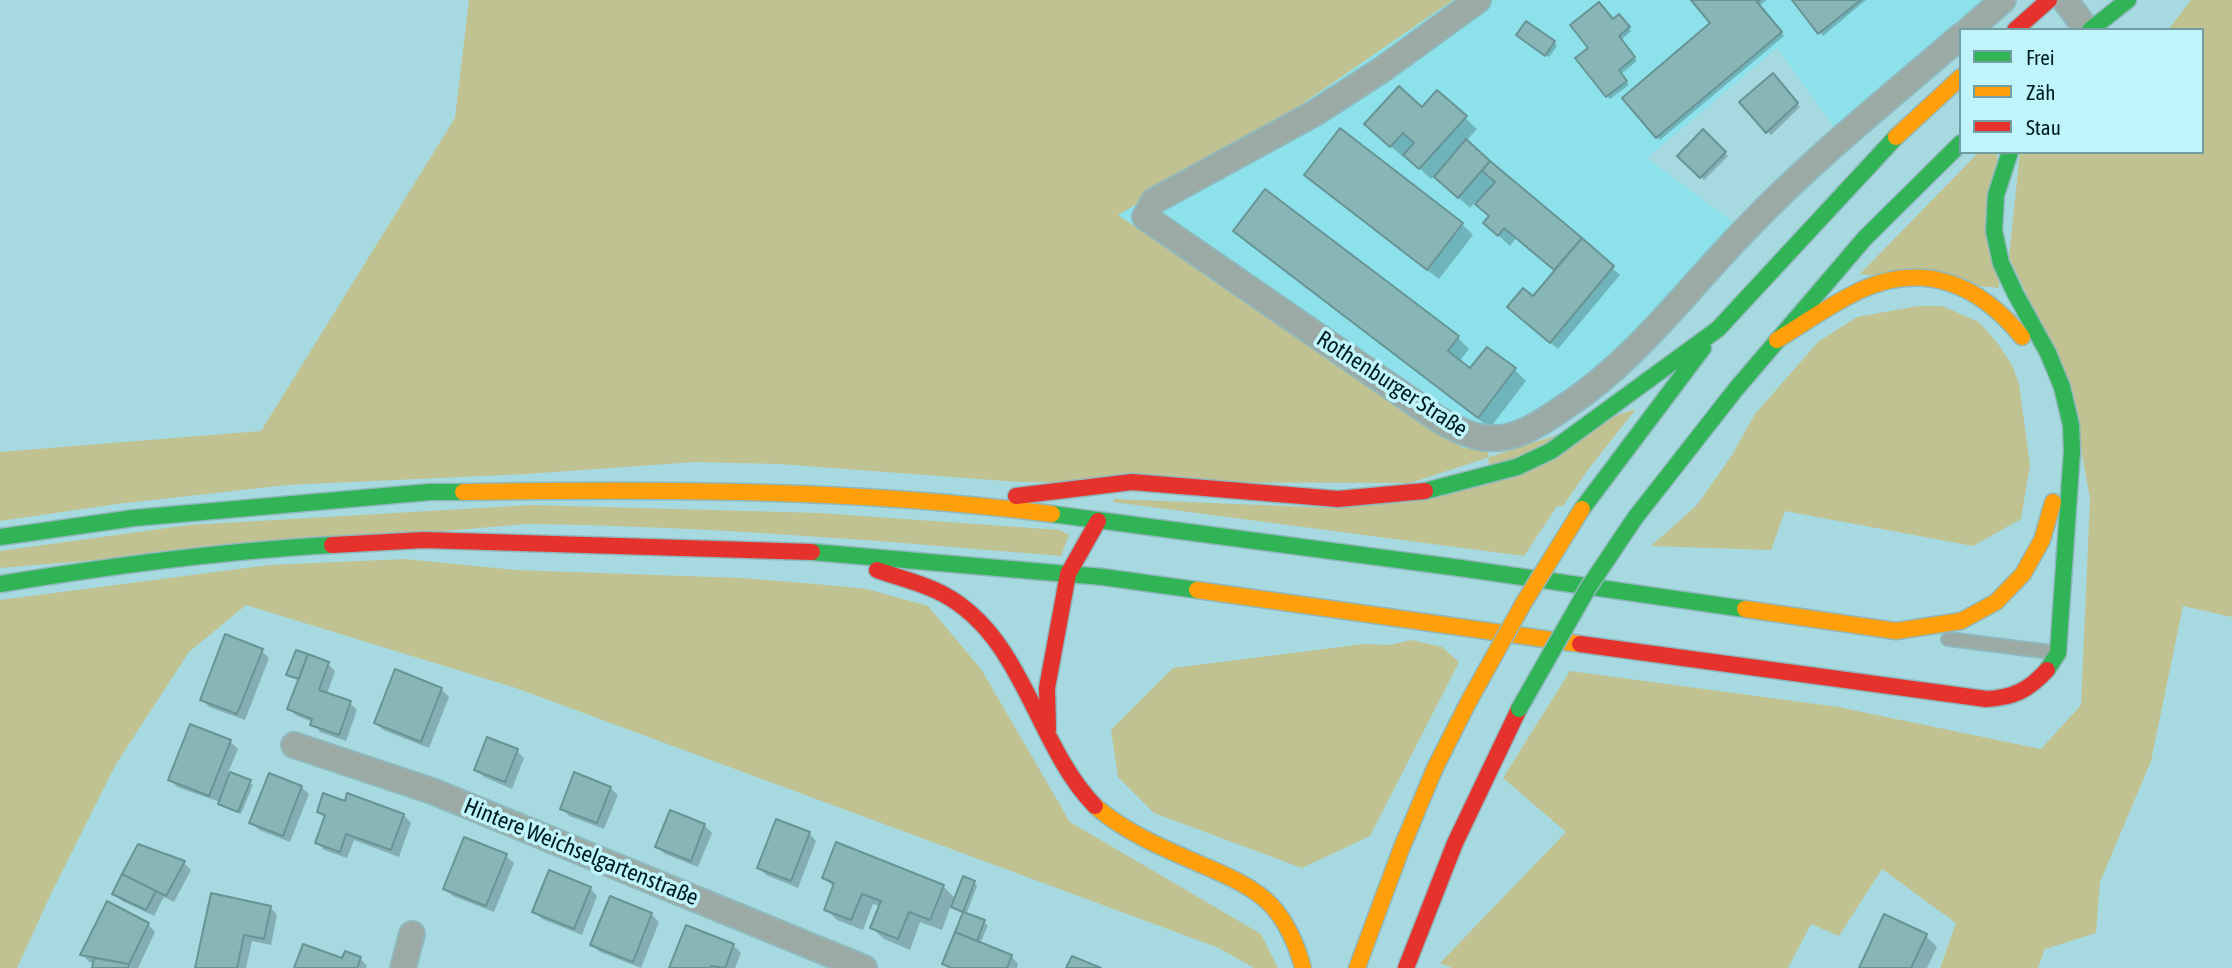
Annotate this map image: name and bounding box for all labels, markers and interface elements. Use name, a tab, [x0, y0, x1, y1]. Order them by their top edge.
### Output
legend	[1959, 28, 2204, 154]
text: Frei	[2026, 45, 2055, 69]
text: Zäh	[2026, 80, 2055, 104]
text: Stau	[2026, 115, 2061, 139]
street label: Rothenburger Straße	[1311, 325, 1473, 443]
street label: Hintere Weichselgartenstraße	[460, 792, 702, 912]

